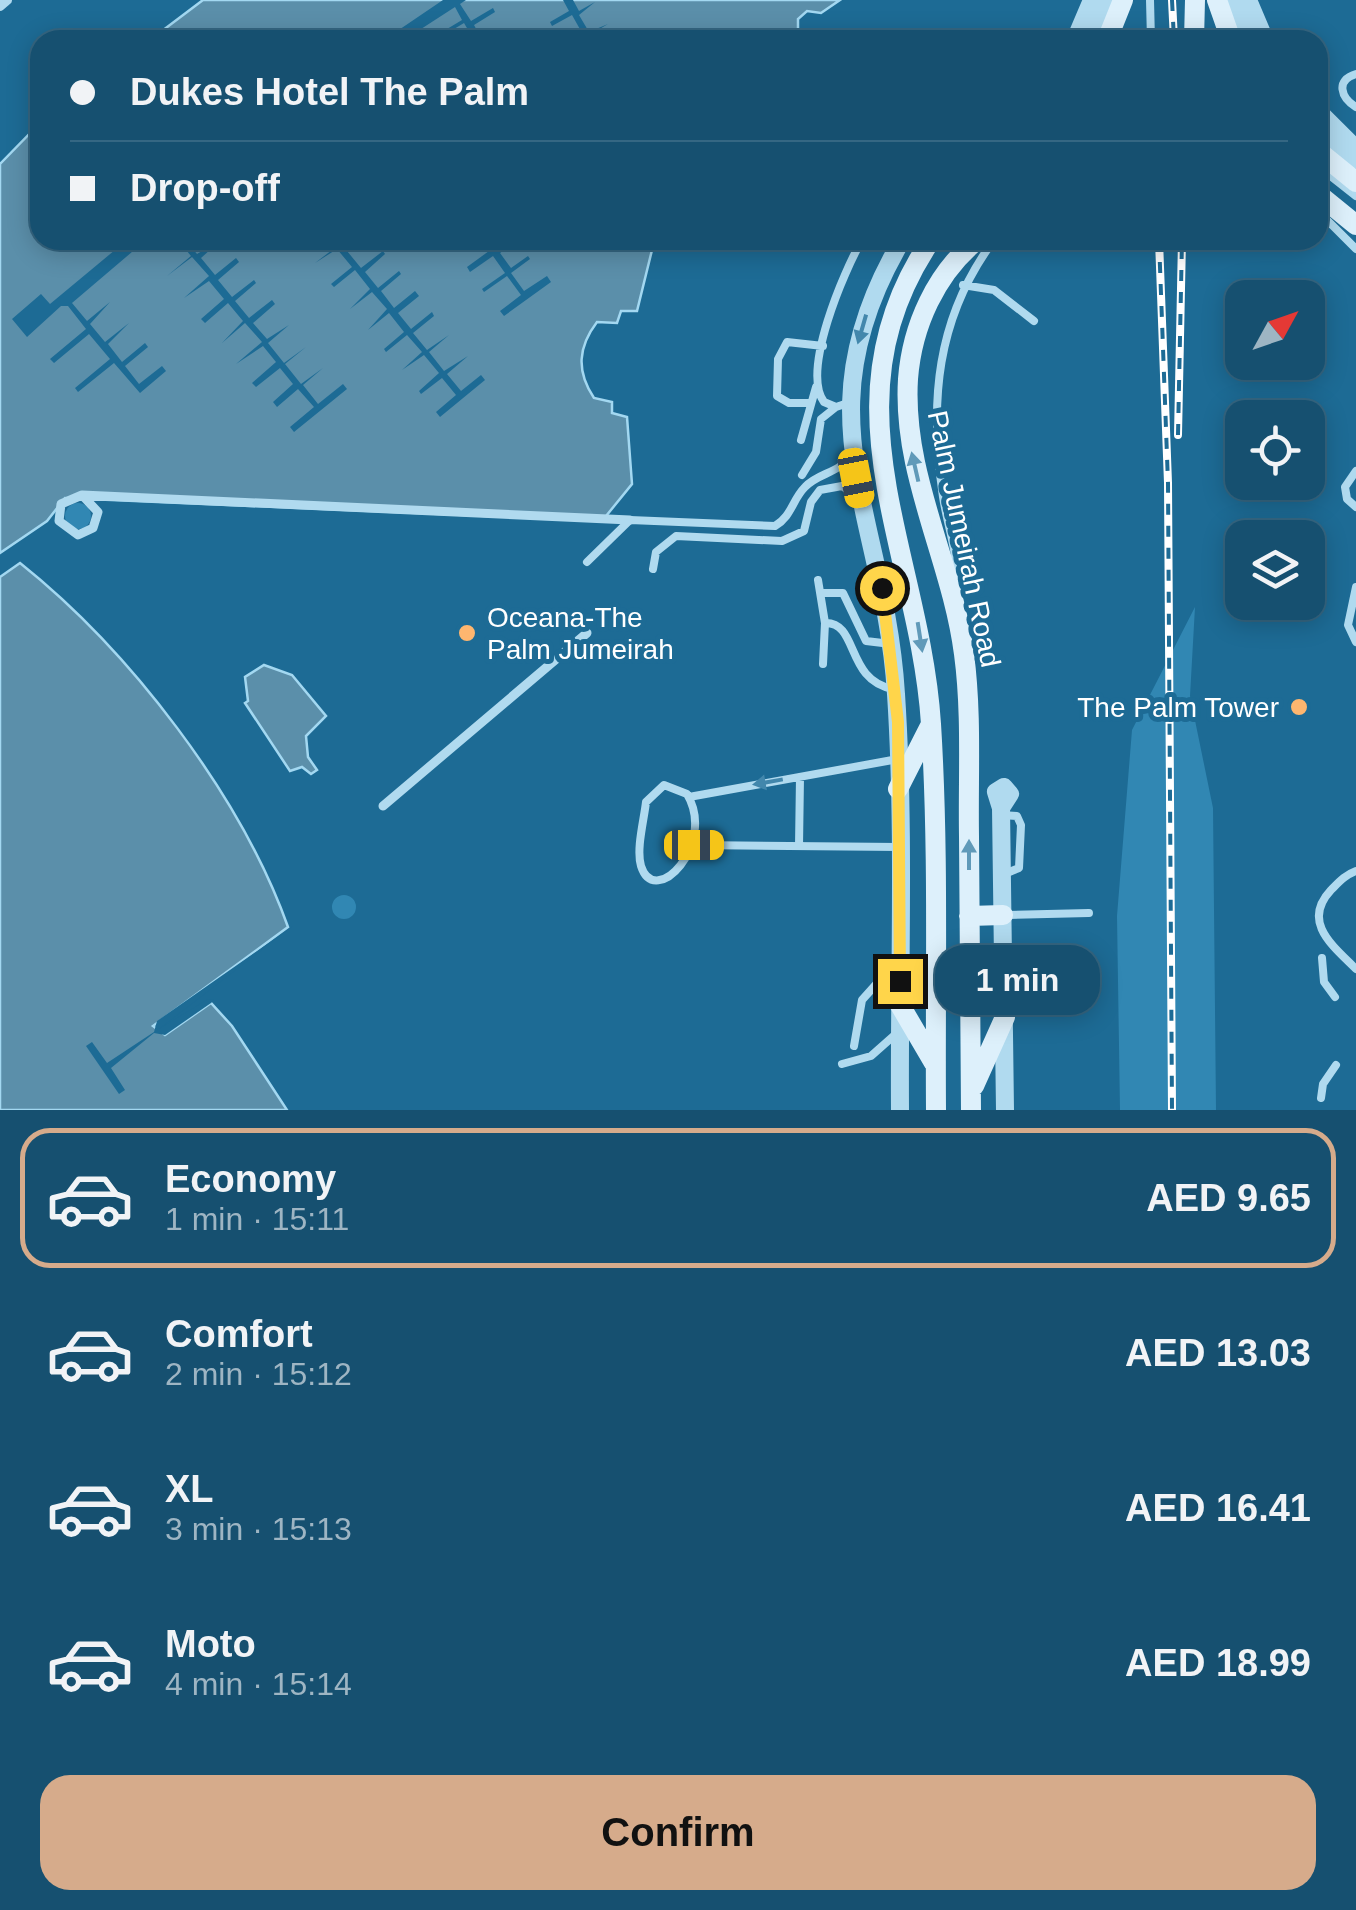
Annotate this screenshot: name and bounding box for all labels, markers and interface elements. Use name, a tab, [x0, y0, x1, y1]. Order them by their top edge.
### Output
text: Dukes Hotel The Palm	[130, 71, 529, 113]
text: Drop-off	[130, 167, 280, 209]
north arrow	[1225, 280, 1325, 380]
map controls	[1225, 280, 1325, 620]
one-way arrow	[854, 314, 869, 344]
button: locate	[1225, 400, 1325, 500]
street label: Palm Jumeirah Road	[922, 408, 1006, 670]
car	[836, 446, 876, 510]
one-way arrow	[907, 451, 922, 482]
button: layers	[1225, 520, 1325, 620]
route start	[860, 566, 905, 611]
place label: Oceana-The Palm Jumeirah	[487, 602, 674, 665]
marker: Oceana-The Palm Jumeirah	[456, 622, 478, 644]
one-way arrow	[913, 622, 928, 653]
place label: The Palm Tower	[1077, 692, 1279, 723]
marker: The Palm Tower	[1288, 696, 1310, 718]
one-way arrow	[752, 775, 783, 790]
car	[664, 830, 724, 860]
one-way arrow	[961, 839, 977, 871]
callout: 1 min	[935, 946, 1100, 1016]
route end	[878, 959, 923, 1004]
text: 1 min	[976, 962, 1059, 998]
icon: car	[45, 1153, 135, 1243]
text: Economy	[165, 1158, 336, 1200]
text: AED 9.65	[1146, 1177, 1311, 1219]
text: 1 min · 15:11	[165, 1201, 349, 1237]
icon: car	[45, 1308, 135, 1398]
text: Comfort	[165, 1313, 313, 1355]
text: AED 13.03	[1125, 1332, 1311, 1374]
text: 2 min · 15:12	[165, 1356, 352, 1392]
icon: car	[45, 1463, 135, 1553]
text: XL	[165, 1468, 214, 1510]
text: AED 16.41	[1125, 1487, 1311, 1529]
text: 3 min · 15:13	[165, 1511, 352, 1547]
icon: car	[45, 1618, 135, 1708]
text: Moto	[165, 1623, 256, 1665]
text: AED 18.99	[1125, 1642, 1311, 1684]
text: 4 min · 15:14	[165, 1666, 352, 1702]
button: Confirm	[40, 1775, 1316, 1890]

